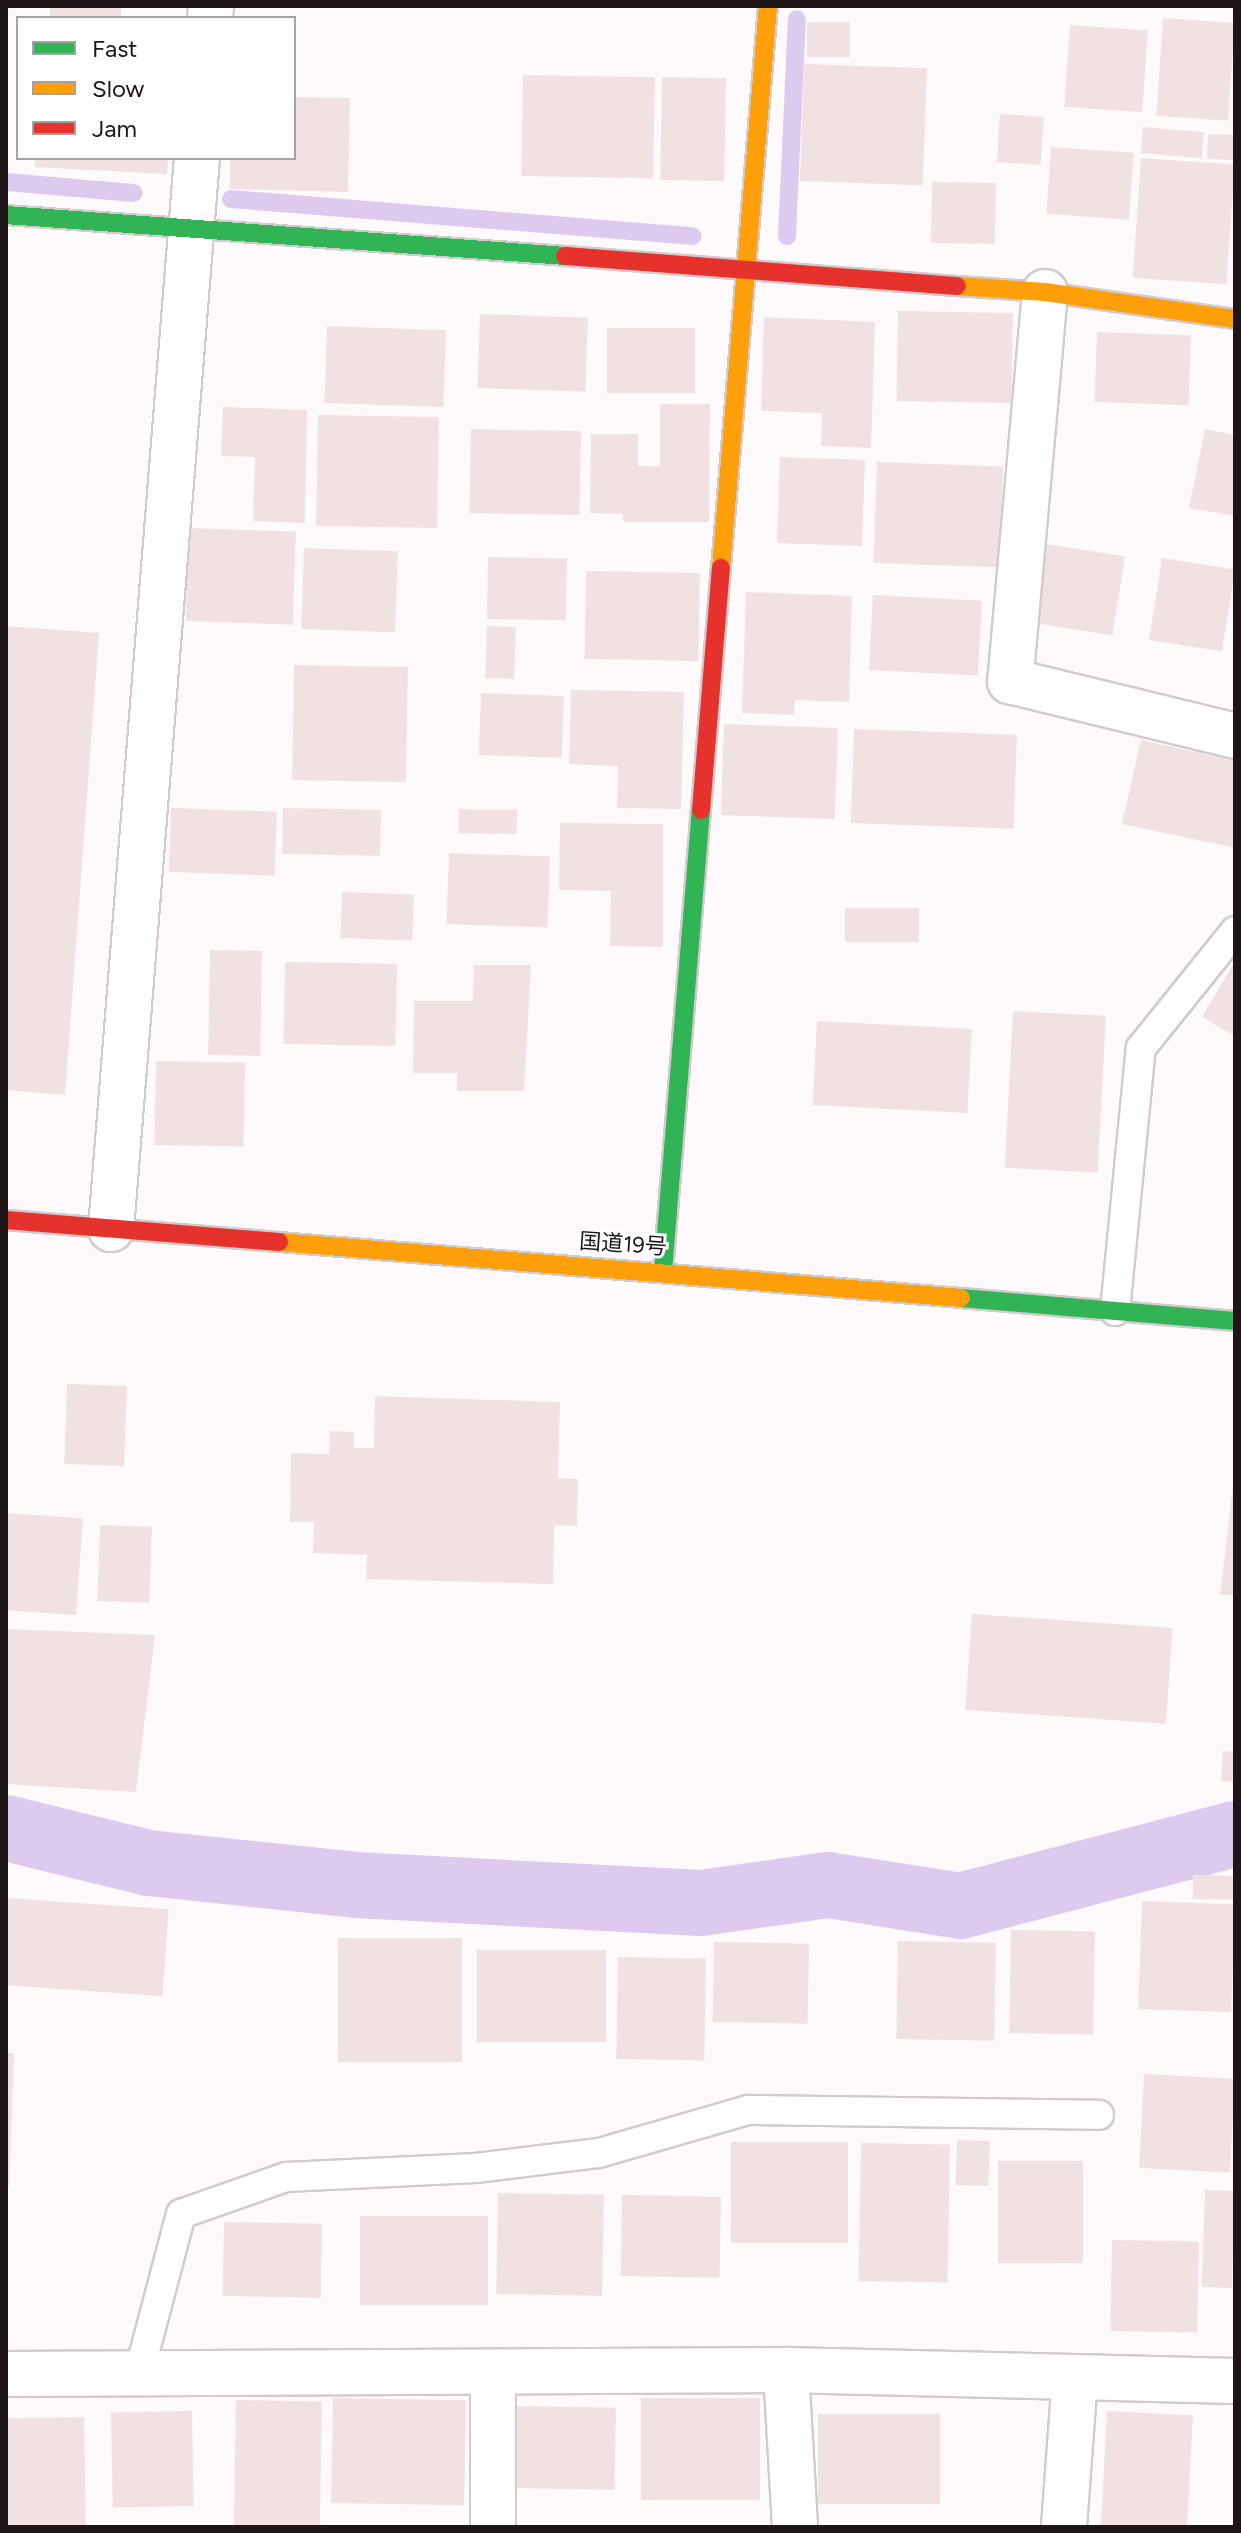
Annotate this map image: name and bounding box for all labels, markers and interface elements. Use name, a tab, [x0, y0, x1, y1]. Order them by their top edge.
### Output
legend	[16, 16, 296, 160]
text: Fast	[92, 34, 137, 63]
text: Slow	[92, 74, 144, 103]
text: Jam	[92, 114, 137, 143]
street label: 国道19号	[578, 1228, 668, 1260]

